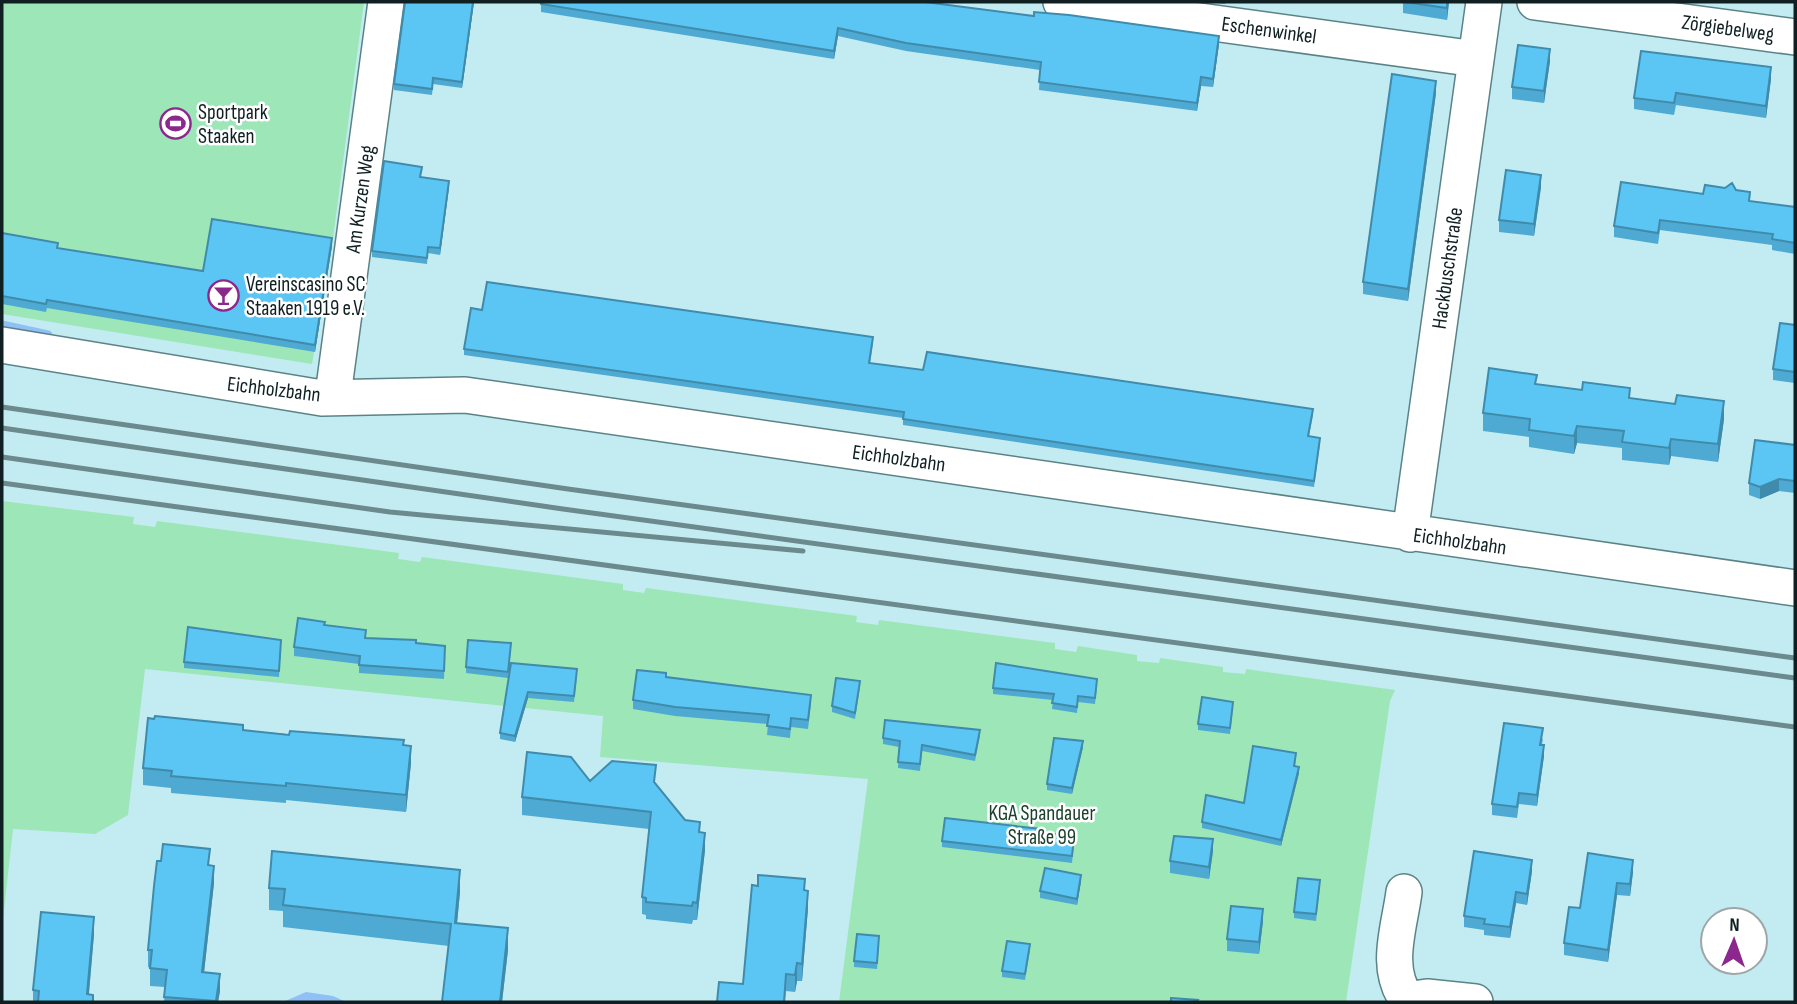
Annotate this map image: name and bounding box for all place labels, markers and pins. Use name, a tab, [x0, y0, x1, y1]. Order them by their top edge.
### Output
place label: Sportpark Staaken	[198, 100, 268, 149]
sports icon: Sportpark Staaken	[158, 107, 192, 141]
place label: Vereinscasino SC Staaken 1919 e.V.	[246, 272, 366, 321]
bar icon: Vereinscasino SC Staaken 1919 e.V.	[206, 279, 240, 313]

